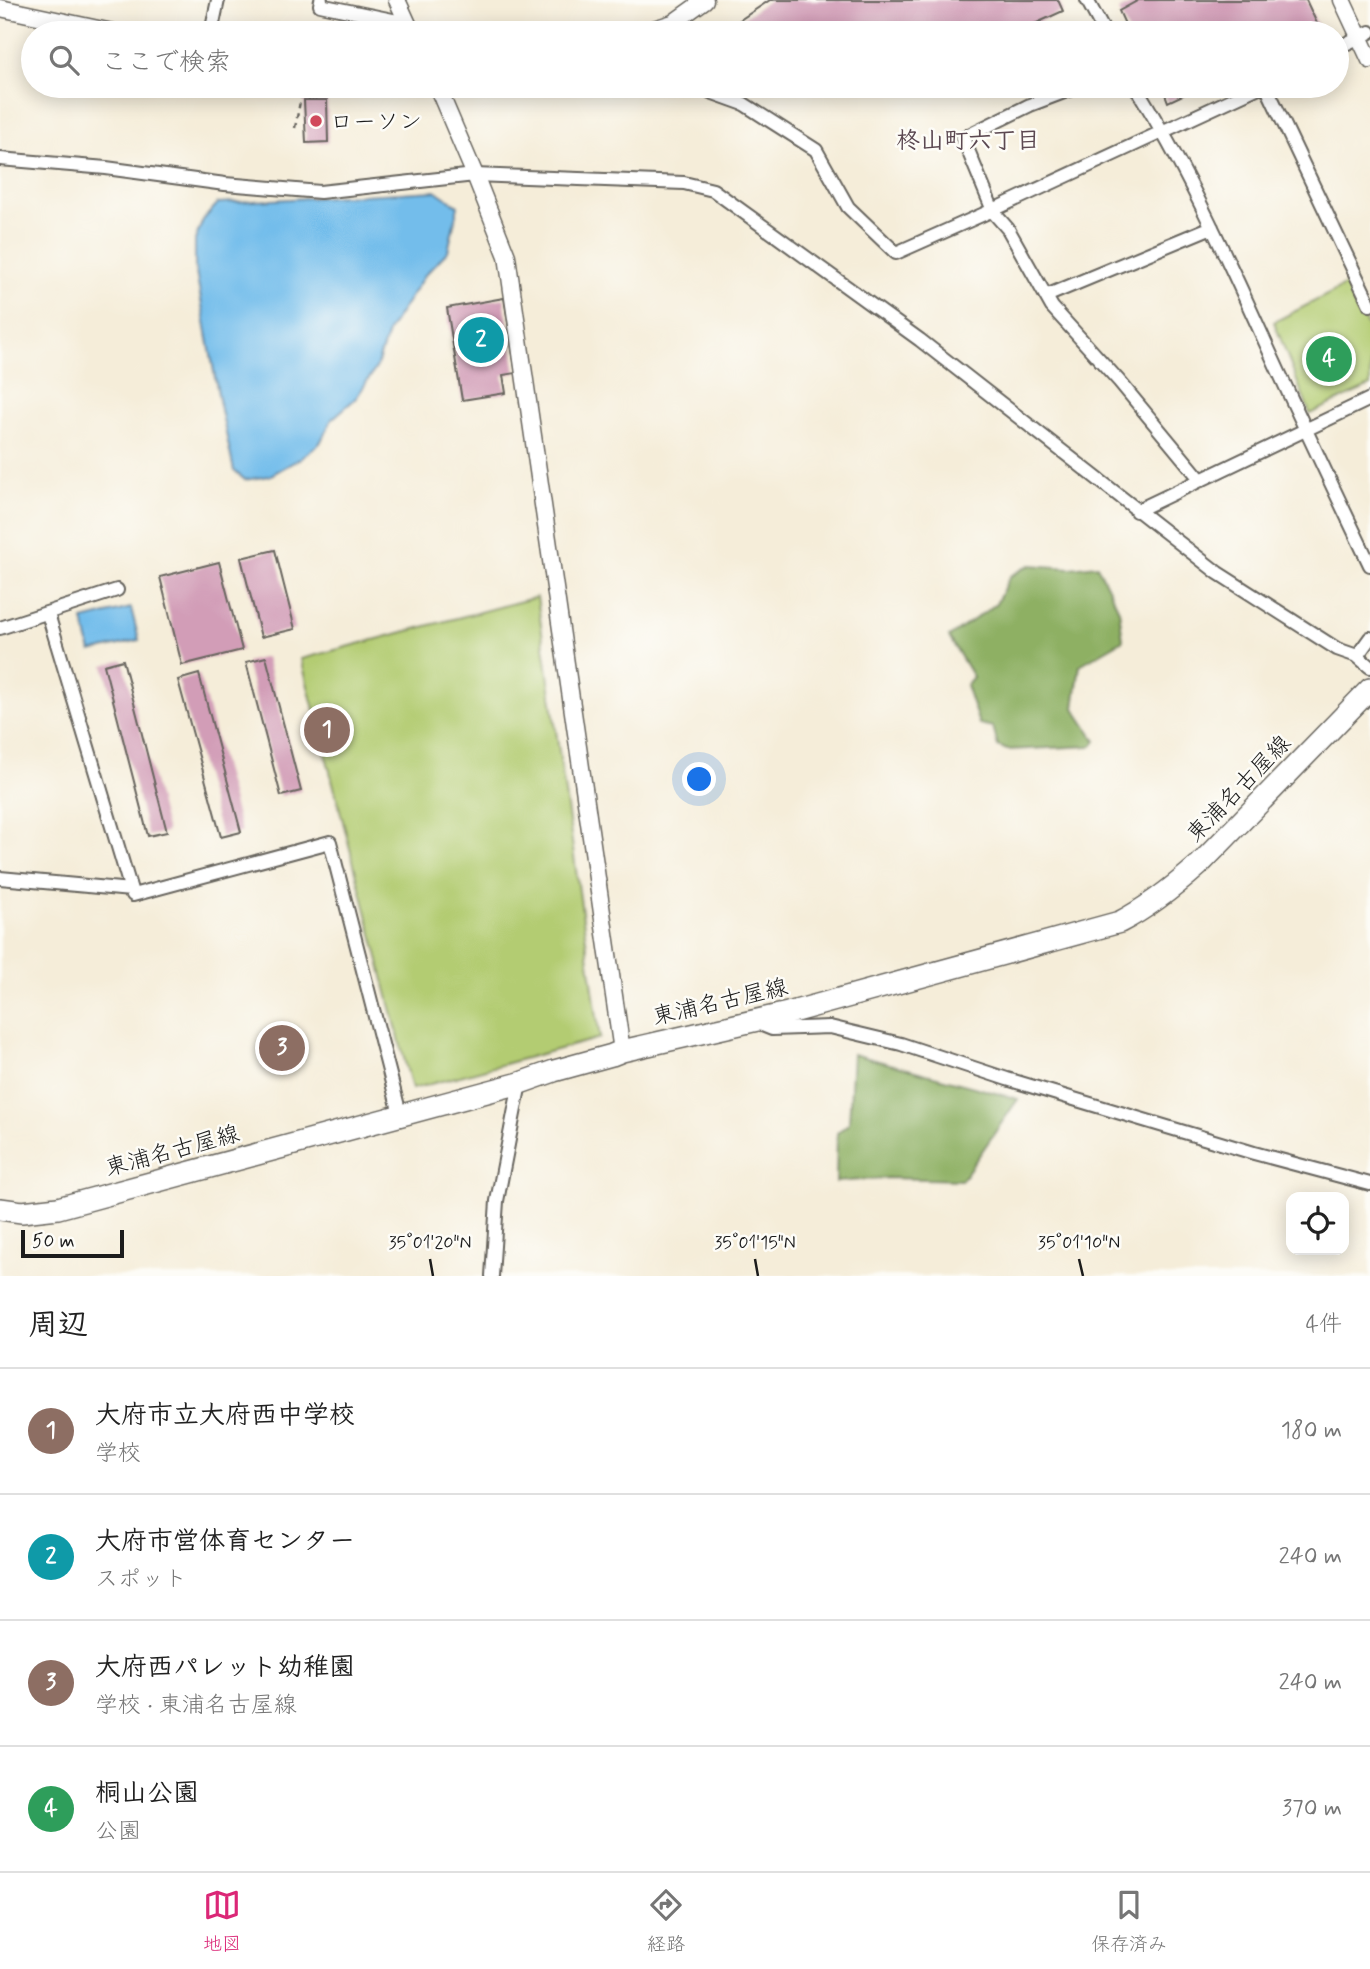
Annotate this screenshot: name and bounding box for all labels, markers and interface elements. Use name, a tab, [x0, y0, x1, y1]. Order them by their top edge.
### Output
search box	[21, 21, 1349, 98]
icon: search	[45, 41, 83, 79]
text: ここで検索	[101, 46, 231, 80]
place label: ローソン	[330, 108, 422, 138]
marker: ローソン	[308, 113, 324, 129]
district label: 柊山町六丁目	[896, 126, 1040, 157]
pin: 2	[458, 314, 504, 366]
pin: 4	[1306, 333, 1352, 385]
pin: 1	[304, 704, 350, 756]
street label: 東浦名古屋線	[1181, 729, 1298, 849]
your location	[682, 762, 716, 796]
street label: 東浦名古屋線	[650, 973, 791, 1033]
pin: 3	[259, 1022, 305, 1074]
street label: 東浦名古屋線	[102, 1120, 243, 1184]
map controls	[1286, 1192, 1349, 1255]
button: locate	[1286, 1192, 1349, 1255]
scale bar	[21, 1227, 124, 1259]
text: 50 m	[32, 1229, 75, 1254]
text: 35°01'20"N	[388, 1231, 472, 1255]
text: 35°01'15"N	[714, 1231, 796, 1255]
text: 35°01'10"N	[1038, 1231, 1120, 1255]
text: 周辺	[28, 1306, 88, 1345]
text: 4件	[1306, 1310, 1342, 1340]
text: 大府市立大府西中学校	[95, 1399, 355, 1433]
text: 1	[46, 1416, 56, 1446]
text: 180 m	[1281, 1416, 1342, 1446]
text: 学校	[95, 1439, 141, 1469]
text: 大府市営体育センター	[95, 1525, 355, 1559]
text: 2	[45, 1542, 57, 1572]
text: 240 m	[1278, 1542, 1342, 1572]
text: スポット	[95, 1565, 187, 1595]
text: 大府西パレット幼稚園	[95, 1651, 355, 1685]
text: 3	[46, 1668, 56, 1698]
text: 240 m	[1278, 1668, 1342, 1698]
text: 学校 · 東浦名古屋線	[95, 1691, 297, 1721]
text: 桐山公園	[95, 1777, 199, 1811]
text: 4	[44, 1794, 58, 1824]
text: 370 m	[1282, 1794, 1342, 1824]
text: 公園	[95, 1817, 141, 1847]
tab: 地図	[203, 1886, 241, 1957]
tab: 経路	[647, 1886, 685, 1957]
tab: 保存済み	[1091, 1886, 1167, 1957]

